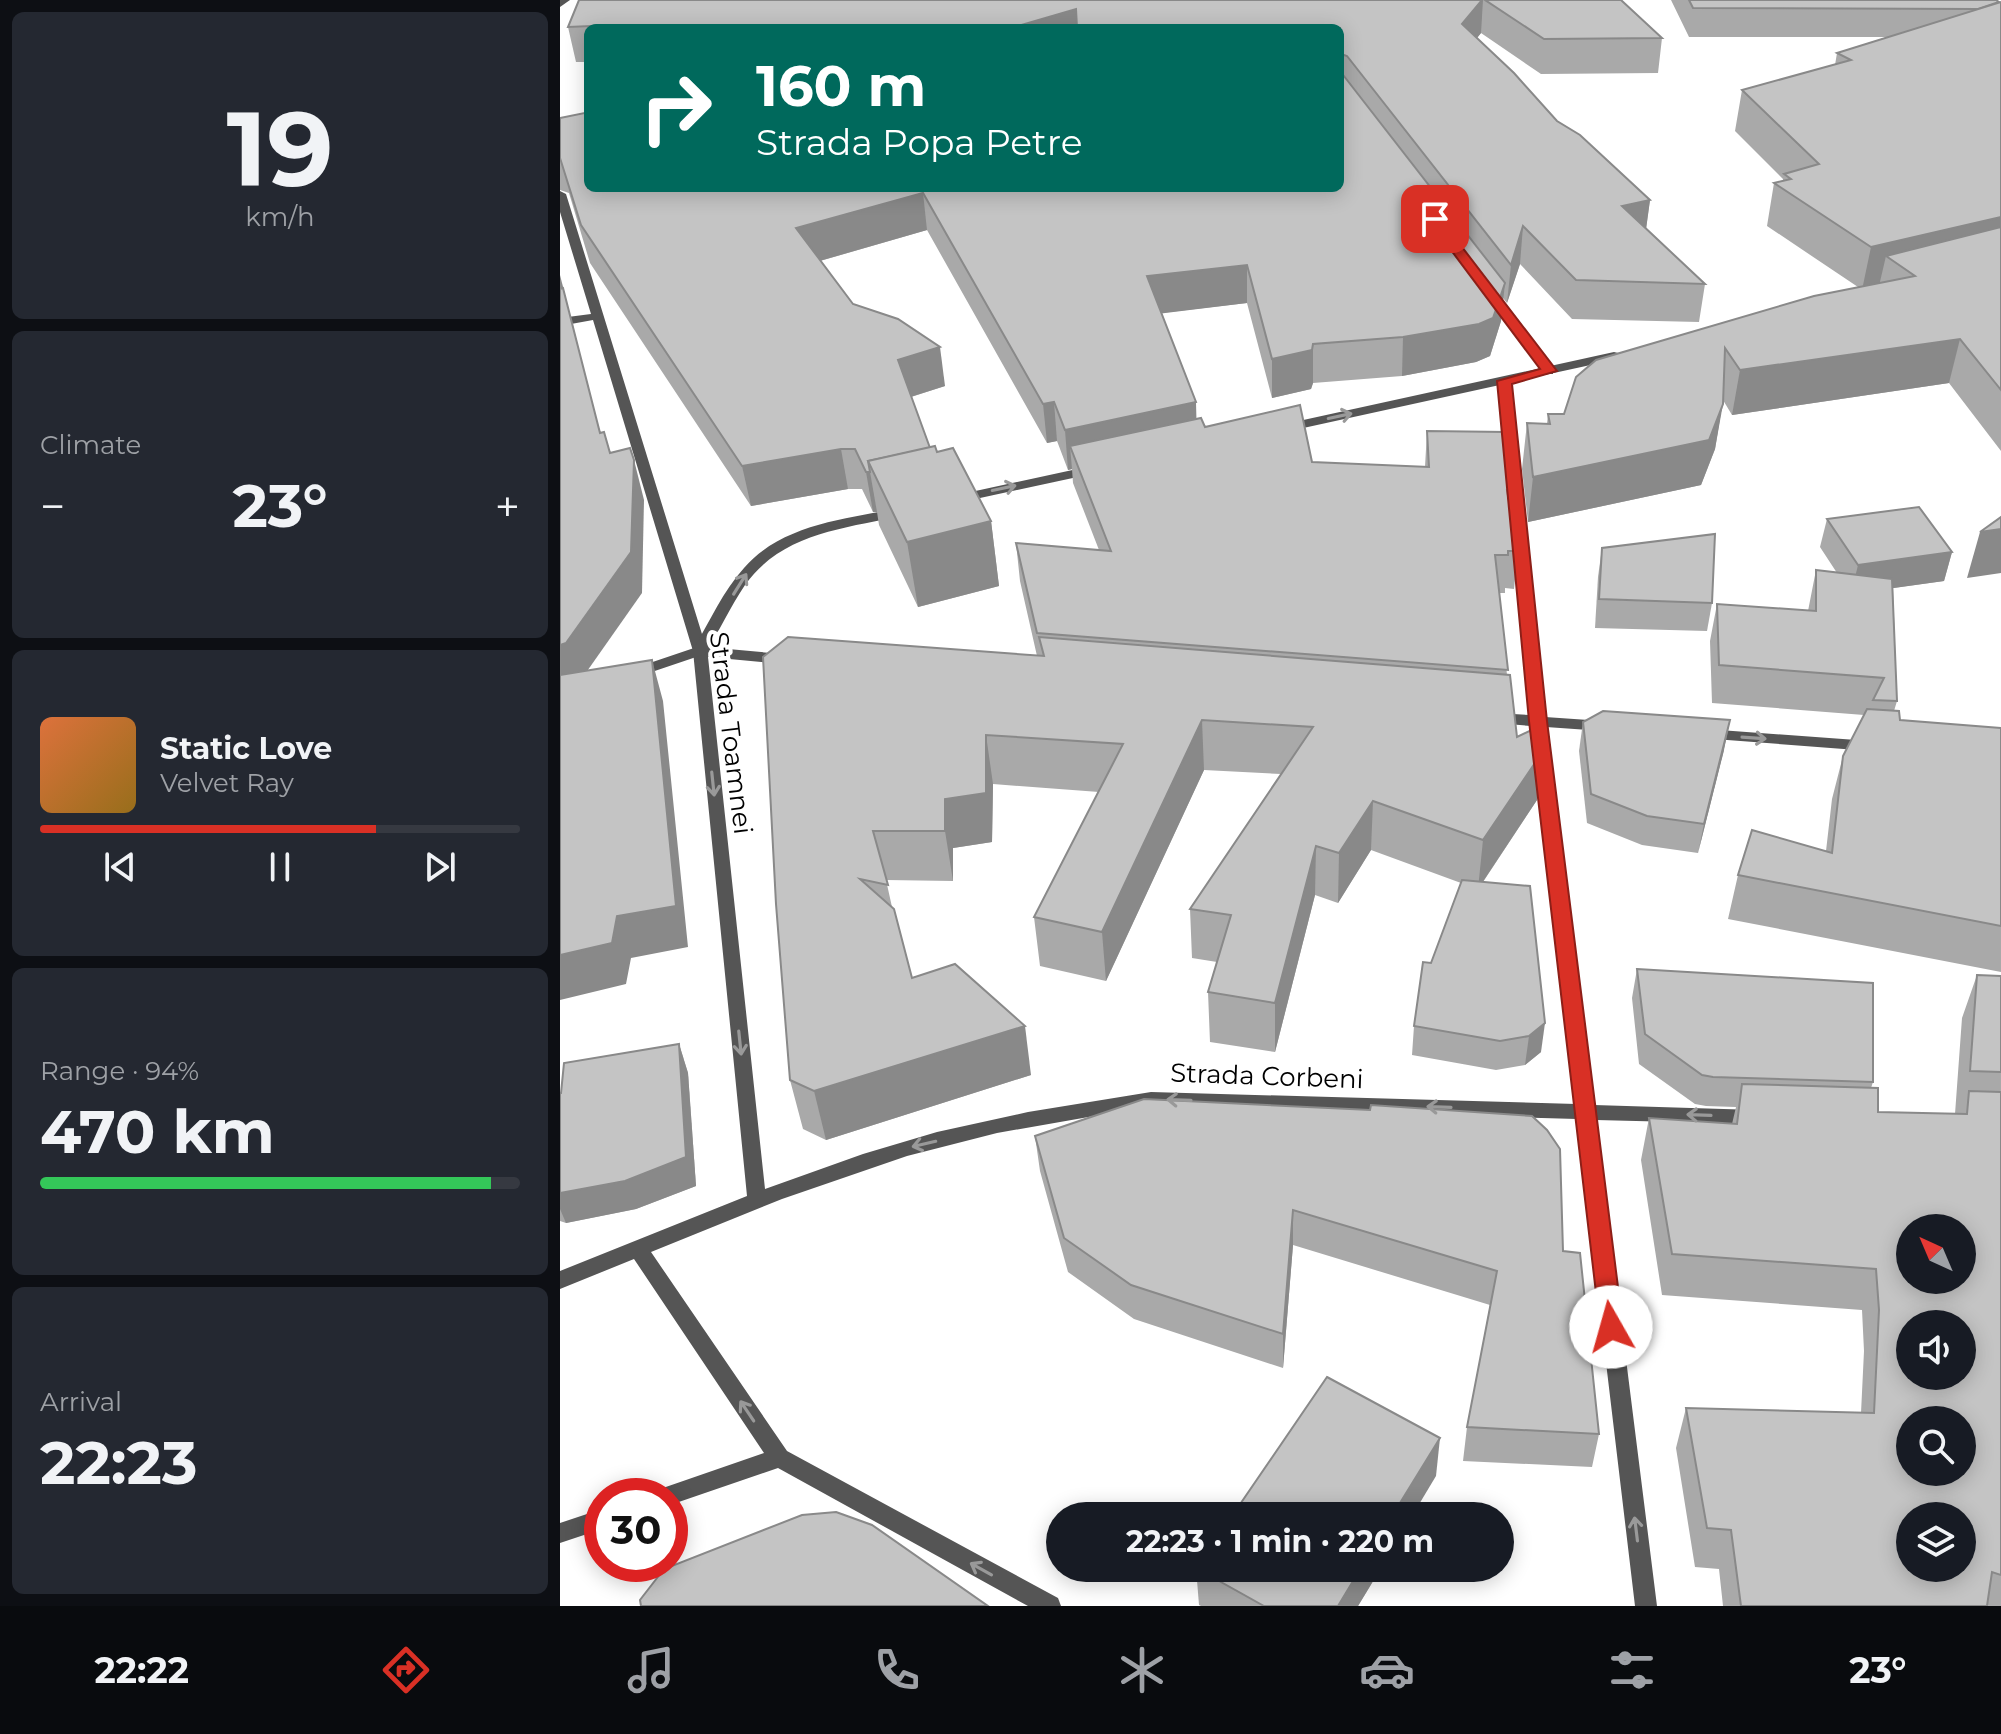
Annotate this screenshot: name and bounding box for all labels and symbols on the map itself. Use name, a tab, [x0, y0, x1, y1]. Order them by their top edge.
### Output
pin	[1401, 185, 1469, 253]
one-way arrow	[1327, 408, 1352, 423]
one-way arrow	[990, 480, 1016, 495]
one-way arrow	[733, 573, 749, 596]
street label: Strada Toamnei	[703, 630, 759, 836]
one-way arrow	[1740, 731, 1767, 746]
one-way arrow	[705, 770, 720, 797]
one-way arrow	[733, 1029, 748, 1056]
street label: Strada Corbeni	[1170, 1057, 1364, 1095]
one-way arrow	[1166, 1092, 1193, 1108]
one-way arrow	[1426, 1099, 1453, 1115]
one-way arrow	[1686, 1107, 1713, 1122]
one-way arrow	[912, 1137, 937, 1152]
north arrow	[1896, 1214, 1976, 1294]
position arrow	[1569, 1285, 1653, 1369]
one-way arrow	[739, 1400, 755, 1422]
speed limit sign: 30	[584, 1478, 688, 1582]
one-way arrow	[1629, 1516, 1644, 1542]
one-way arrow	[970, 1560, 994, 1576]

